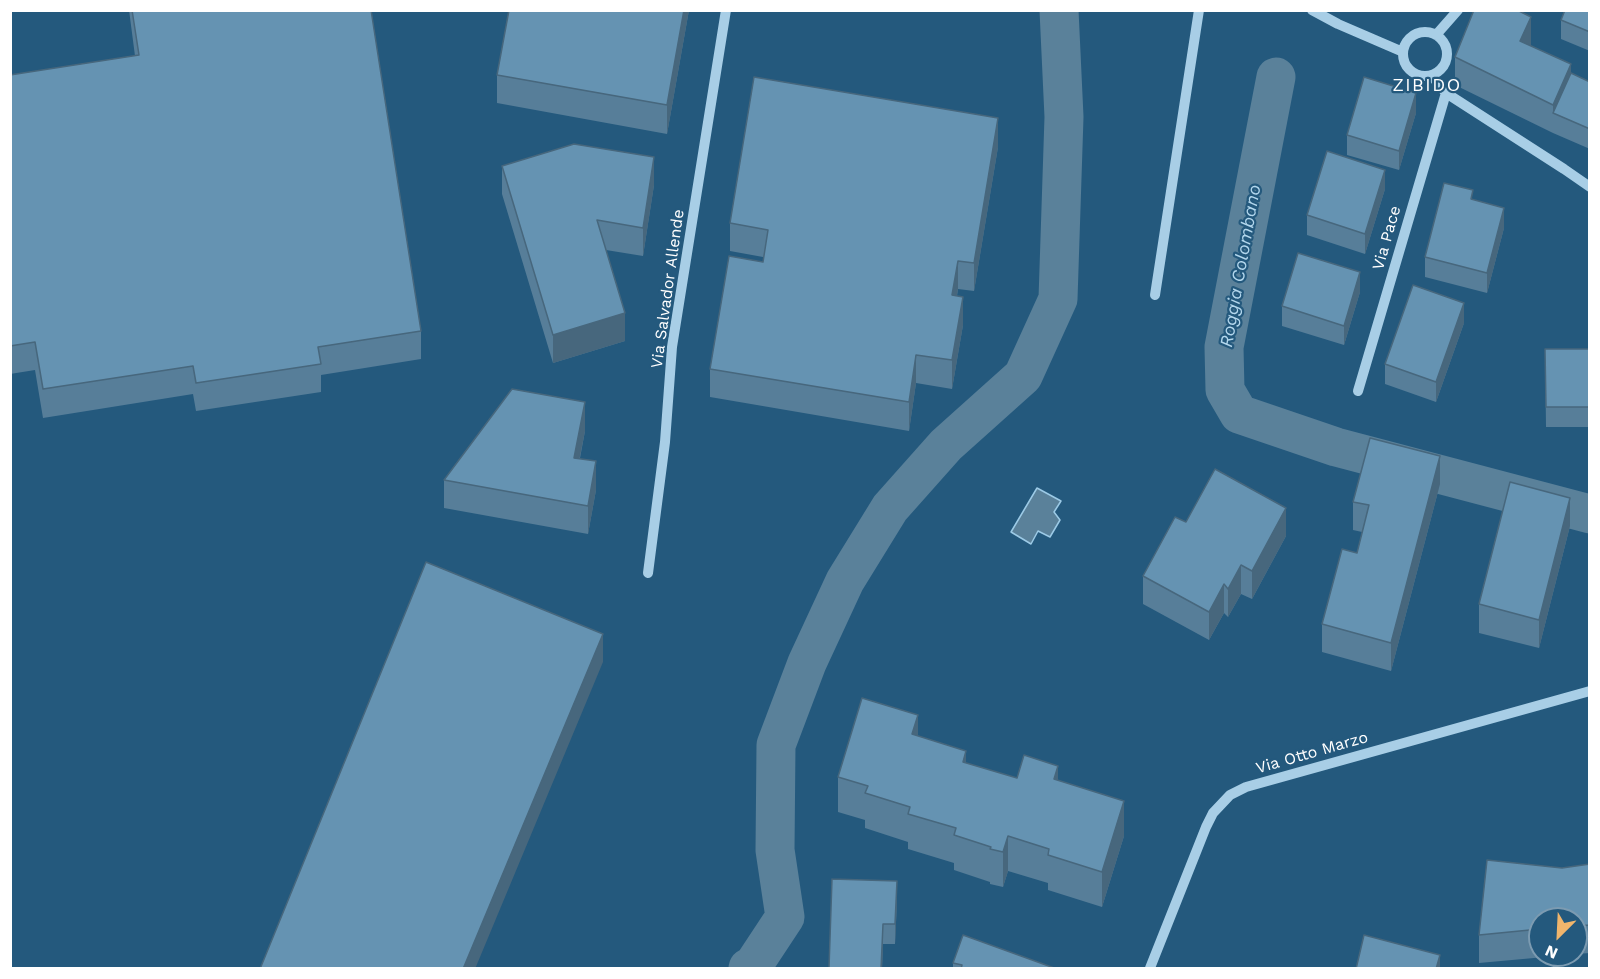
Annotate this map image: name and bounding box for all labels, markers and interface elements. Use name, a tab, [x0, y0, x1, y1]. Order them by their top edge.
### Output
district label: ZIBIDO	[1392, 75, 1462, 97]
water label: Roggia Colombano	[1216, 183, 1266, 349]
street label: Via Pace	[1369, 204, 1405, 272]
street label: Via Salvador Allende	[647, 208, 689, 370]
street label: Via Otto Marzo	[1254, 728, 1370, 778]
north arrow	[1528, 907, 1588, 967]
text: N	[1542, 941, 1561, 963]

